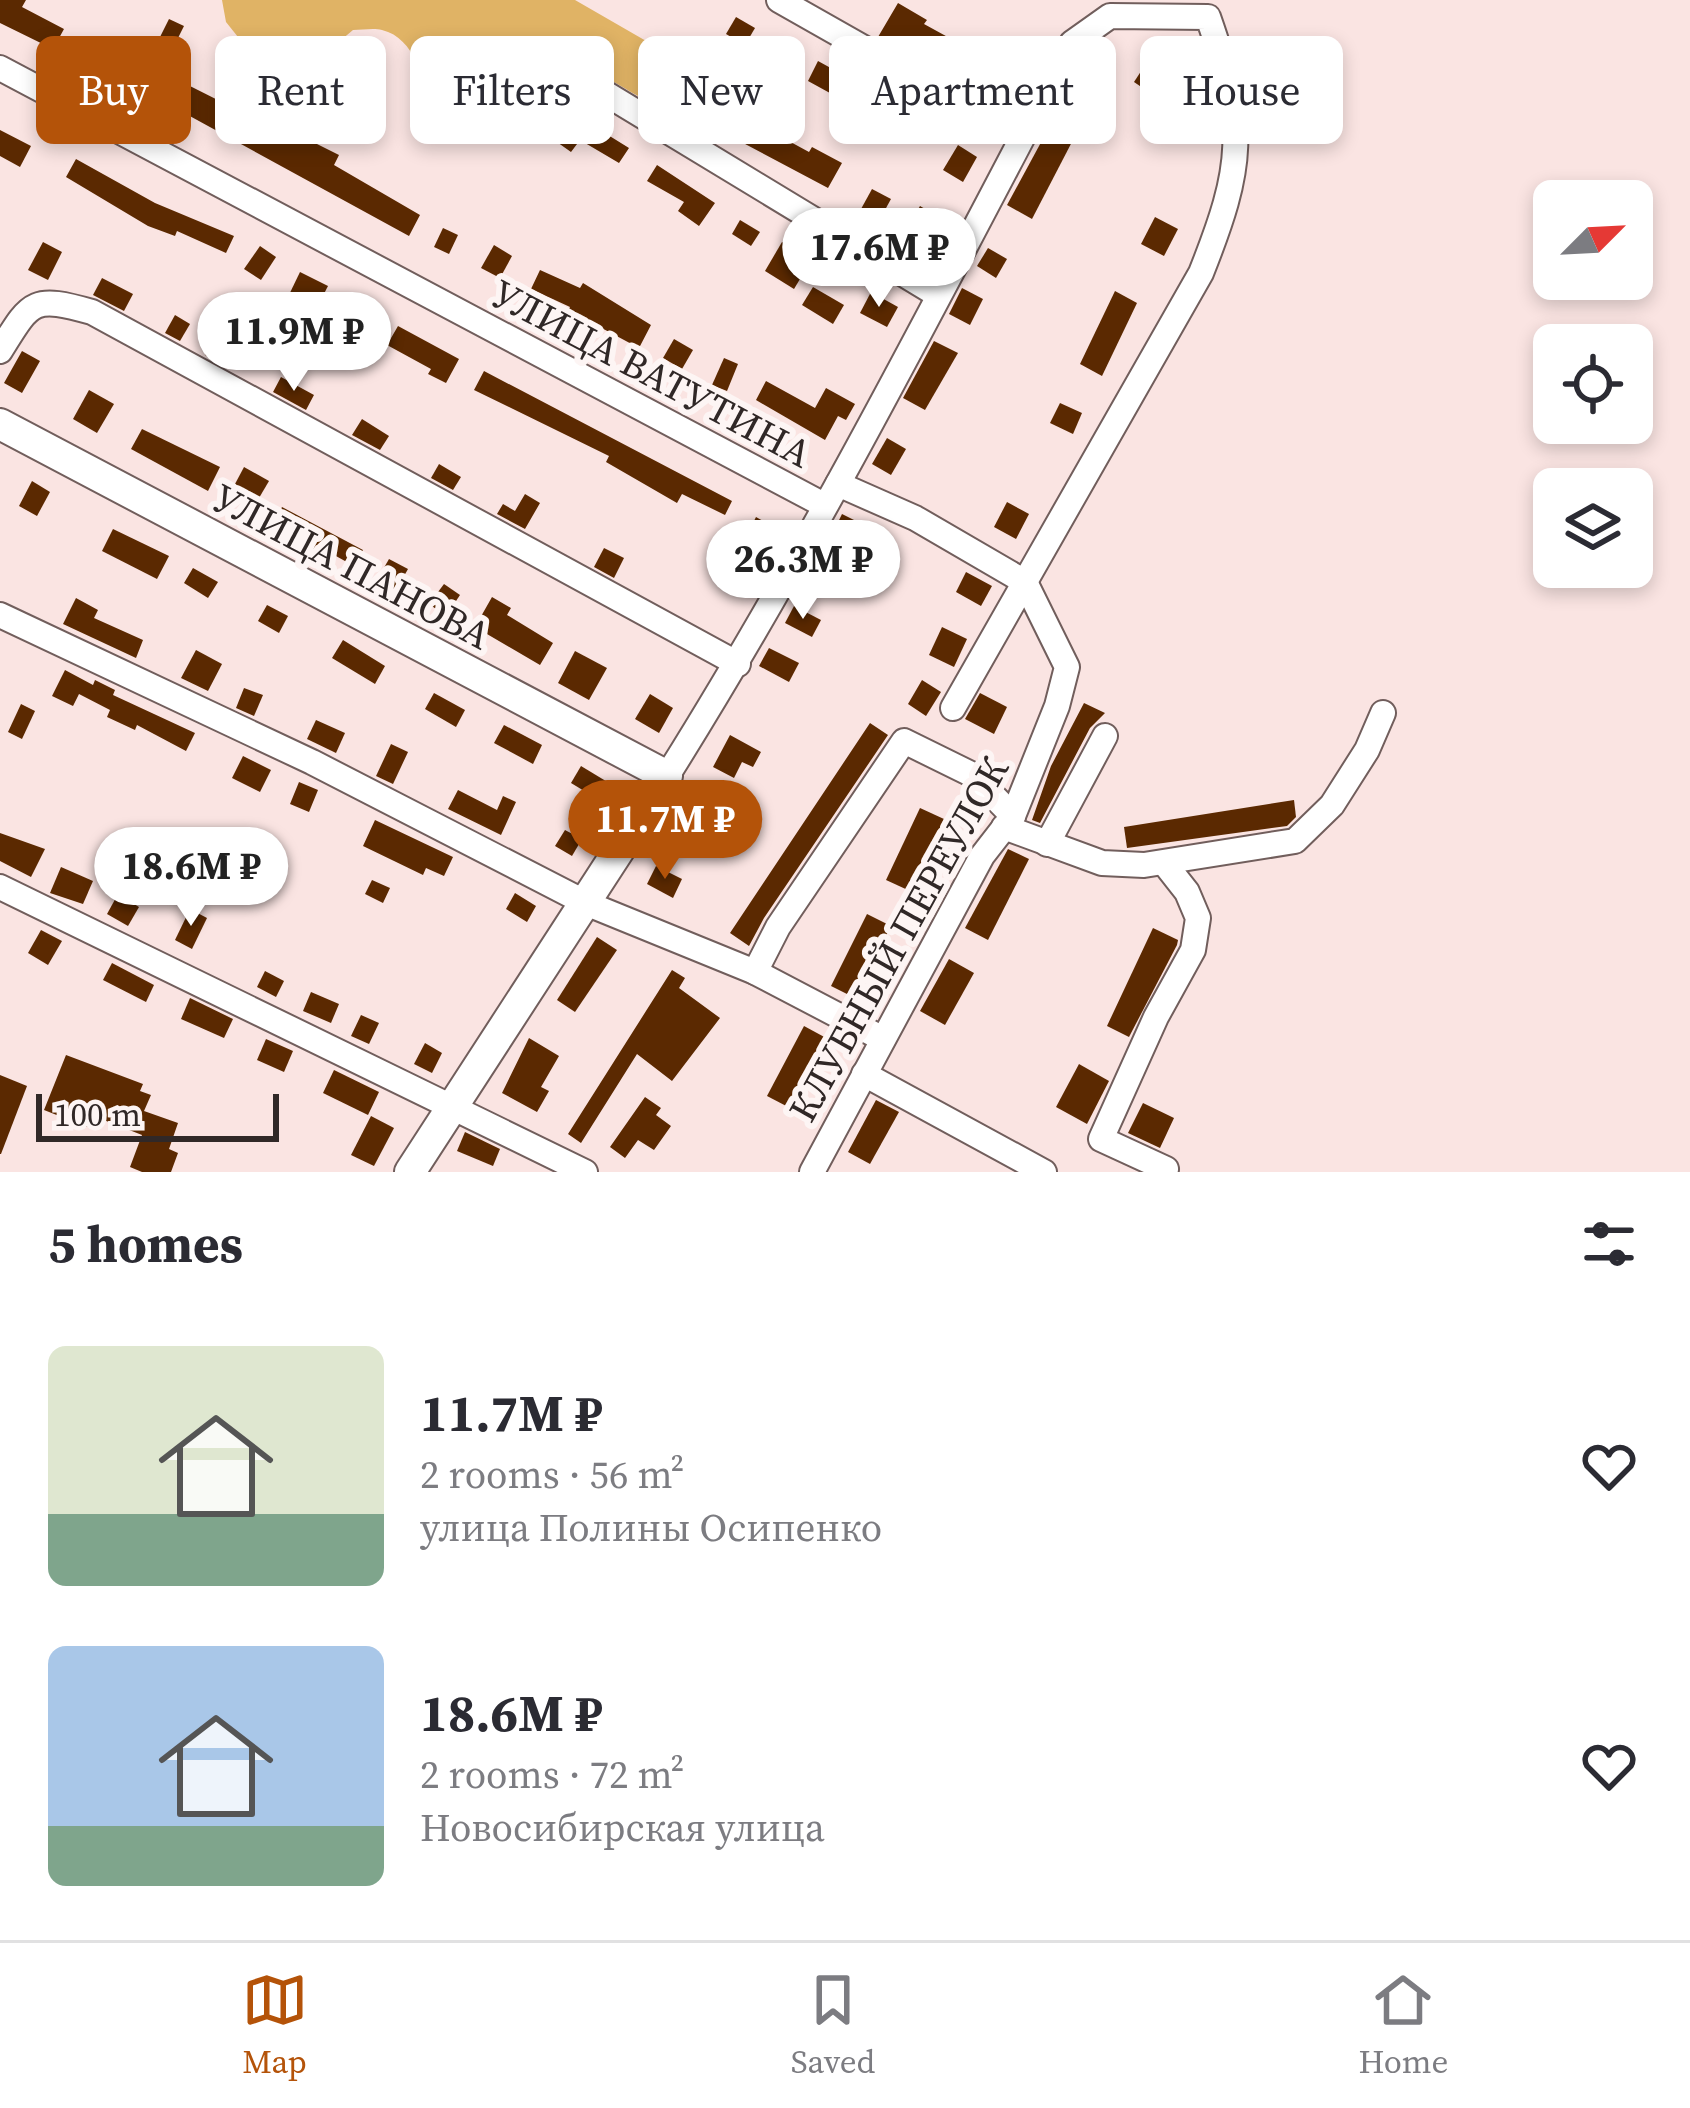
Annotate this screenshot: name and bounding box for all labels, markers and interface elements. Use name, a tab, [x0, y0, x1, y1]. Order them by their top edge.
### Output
chip: Buy	[36, 36, 191, 144]
chip: Rent	[215, 36, 386, 144]
chip: Filters	[410, 36, 614, 144]
chip: New	[638, 36, 805, 144]
chip: Apartment	[829, 36, 1116, 144]
chip: House	[1140, 36, 1343, 144]
north arrow	[1533, 180, 1653, 300]
map controls	[1533, 180, 1653, 588]
pin: 17.6M ₽	[768, 208, 990, 310]
text: 17.6M ₽	[809, 220, 949, 273]
street label: УЛИЦА ВАТУТИНА	[483, 267, 821, 480]
pin: 11.9M ₽	[183, 292, 405, 394]
text: 11.9M ₽	[224, 304, 364, 357]
button: locate	[1533, 324, 1653, 444]
button: layers	[1533, 468, 1653, 588]
street label: УЛИЦА ПАНОВА	[204, 471, 500, 662]
pin: 26.3M ₽	[692, 520, 914, 622]
text: 26.3M ₽	[733, 532, 873, 585]
street label: КЛУБНЫЙ ПЕРЕУЛОК	[776, 747, 1021, 1131]
pin: 11.7M ₽	[554, 780, 776, 882]
text: 11.7M ₽	[595, 792, 735, 845]
pin: 18.6M ₽	[80, 827, 302, 929]
text: 18.6M ₽	[121, 839, 261, 892]
scale bar	[36, 1088, 279, 1141]
text: 100 m	[54, 1092, 141, 1137]
text: 5 homes	[48, 1209, 243, 1279]
icon: filters	[1576, 1211, 1642, 1277]
text: 11.7M ₽	[420, 1378, 602, 1448]
icon: home	[144, 1394, 288, 1538]
icon: heart	[1576, 1433, 1642, 1499]
text: 2 rooms · 56 m²	[420, 1448, 684, 1501]
text: улица Полины Осипенко	[420, 1501, 882, 1554]
text: 18.6M ₽	[420, 1678, 602, 1748]
icon: home	[144, 1694, 288, 1838]
icon: heart	[1576, 1733, 1642, 1799]
text: 2 rooms · 72 m²	[420, 1748, 684, 1801]
text: Новосибирская улица	[420, 1801, 825, 1854]
tab: Map	[242, 1967, 308, 2084]
tab: Saved	[791, 1967, 875, 2084]
tab: Home	[1358, 1967, 1448, 2084]

